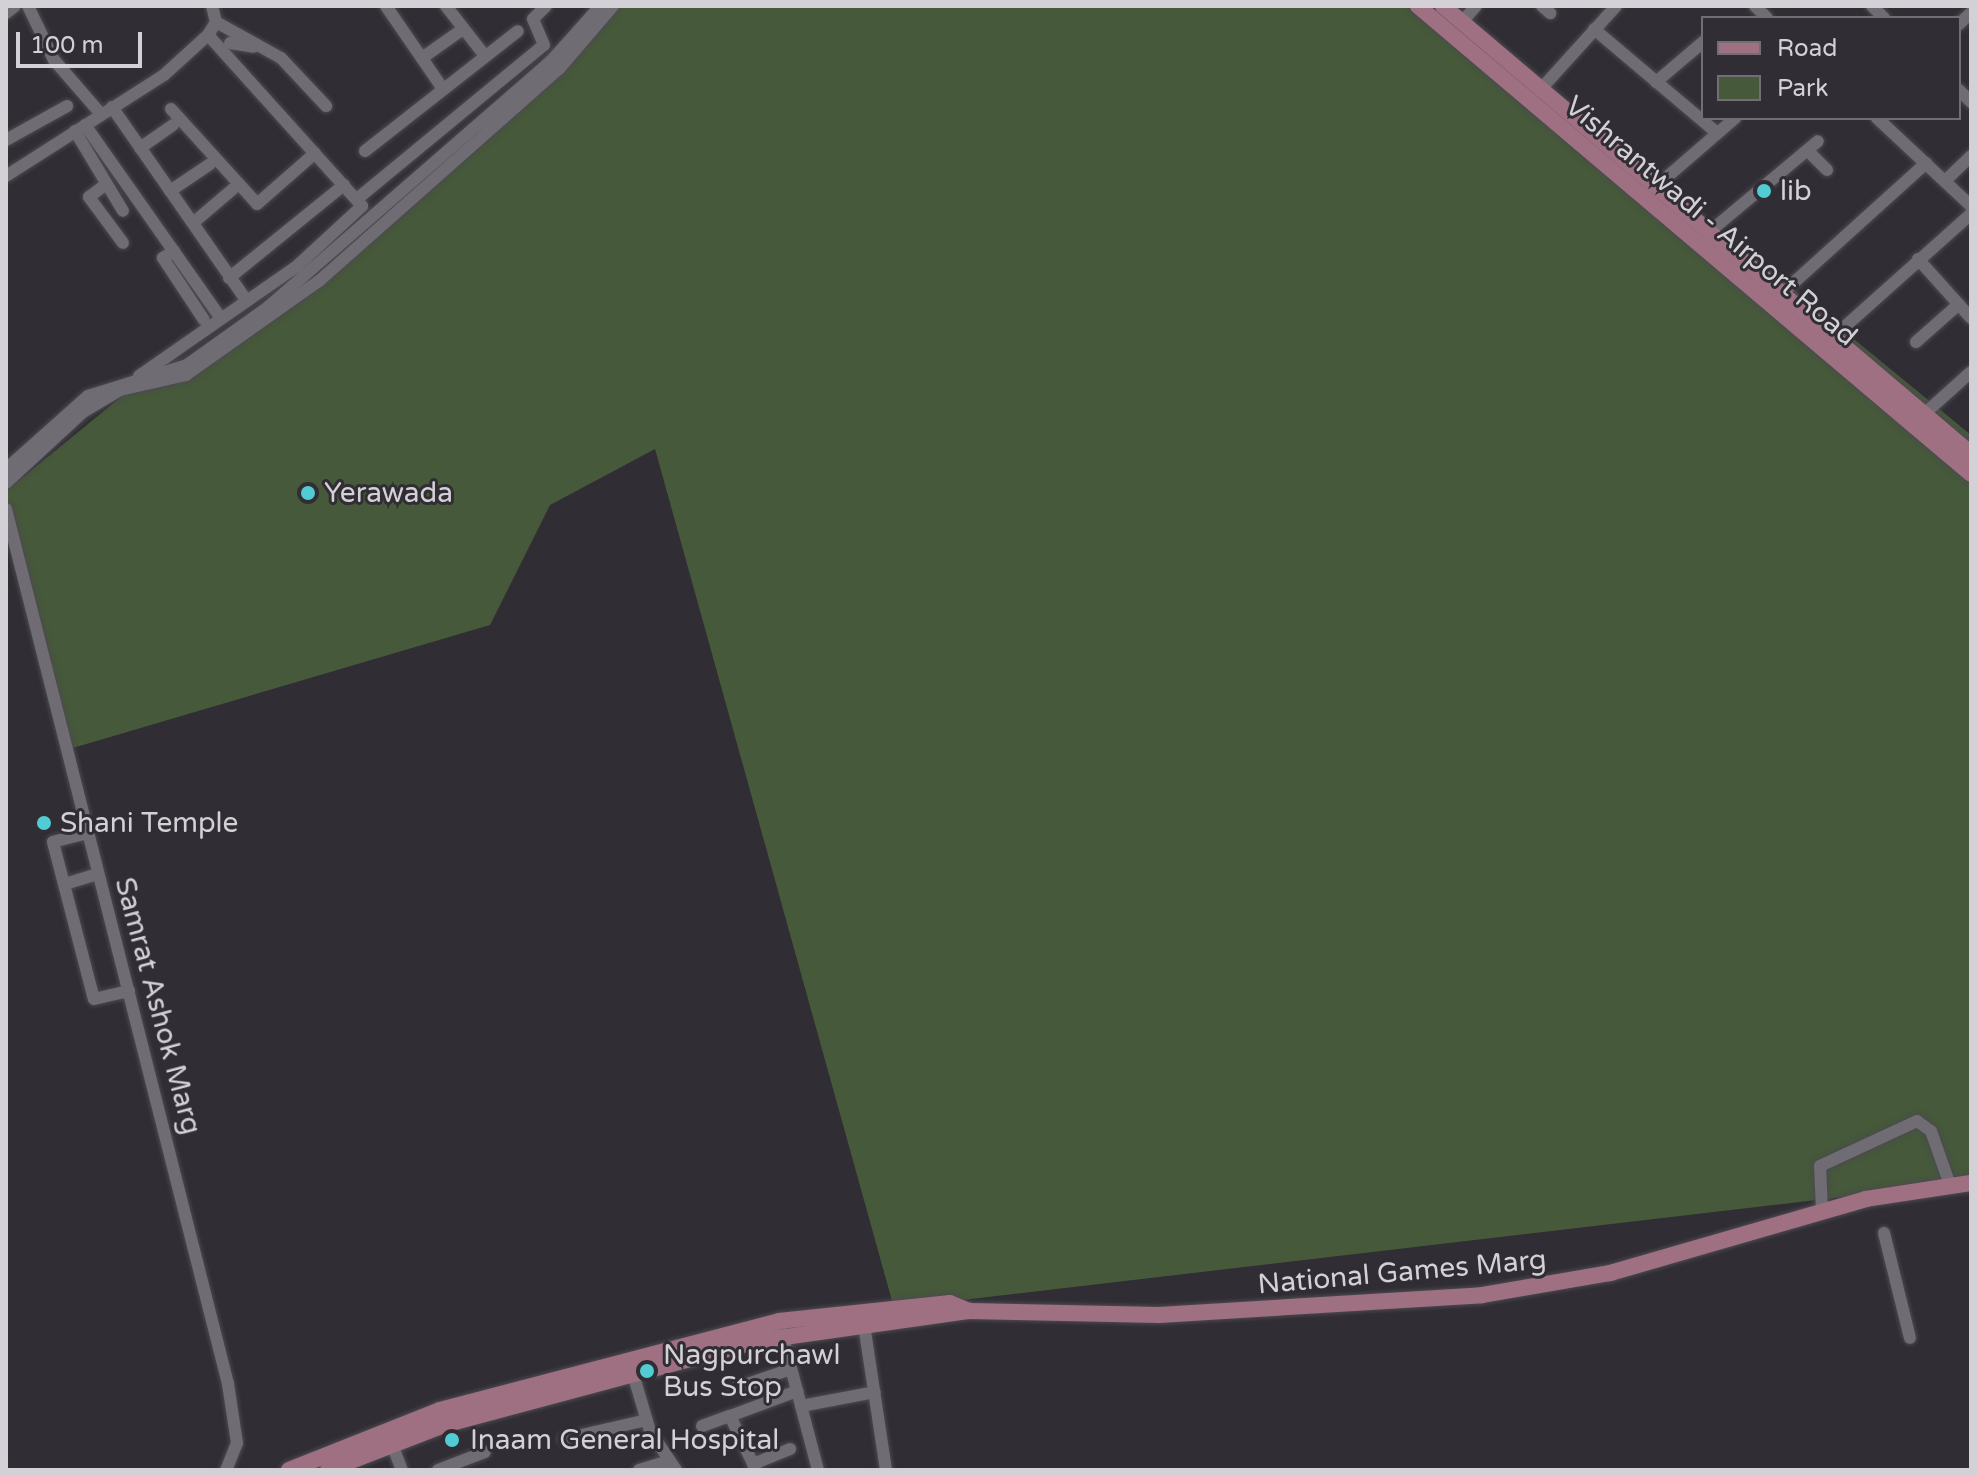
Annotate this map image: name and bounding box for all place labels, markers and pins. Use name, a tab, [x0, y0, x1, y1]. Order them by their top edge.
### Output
place label: lib	[1780, 174, 1812, 208]
marker: lib	[1755, 182, 1773, 200]
place label: Yerawada	[324, 476, 453, 510]
marker: Yerawada	[299, 484, 317, 502]
place label: Shani Temple	[60, 806, 238, 840]
marker: Shani Temple	[35, 814, 53, 832]
place label: Nagpurchawl Bus Stop	[663, 1338, 841, 1404]
marker: Nagpurchawl Bus Stop	[638, 1362, 656, 1380]
place label: Inaam General Hospital	[470, 1423, 779, 1457]
marker: Inaam General Hospital	[441, 1429, 463, 1451]

